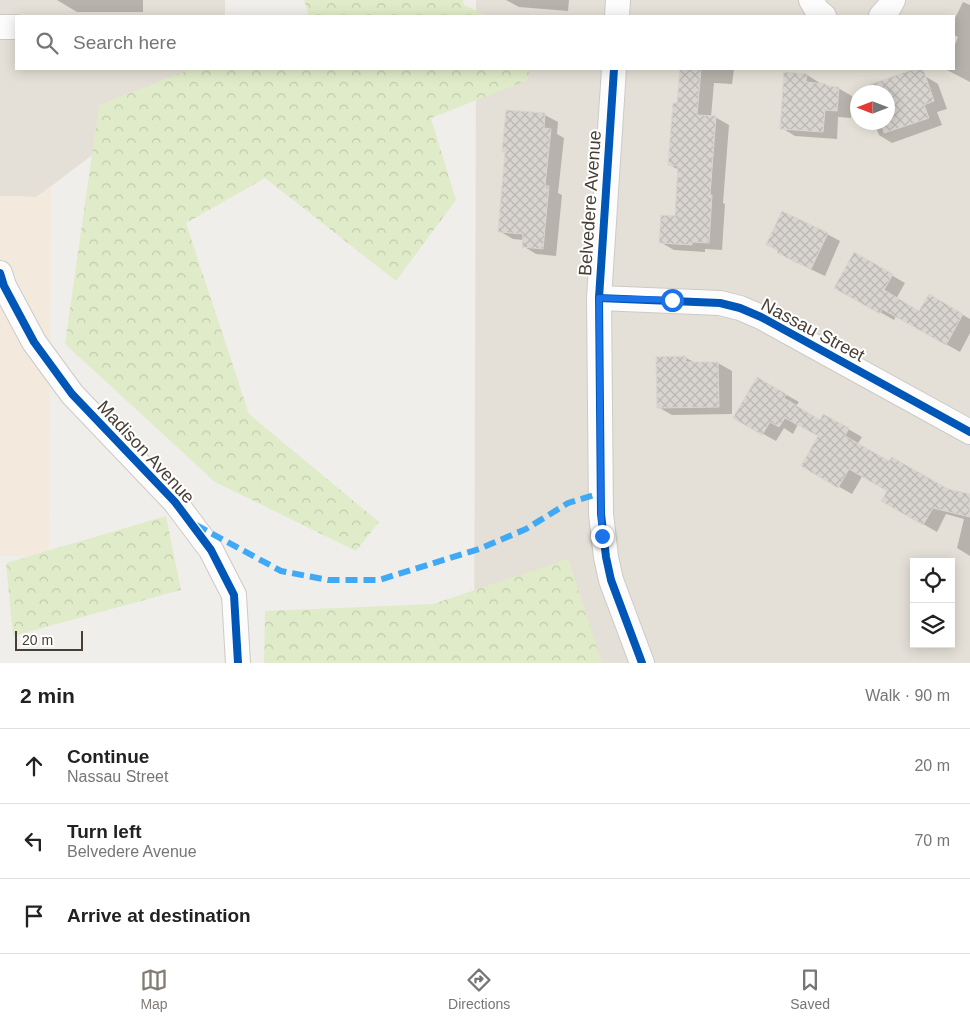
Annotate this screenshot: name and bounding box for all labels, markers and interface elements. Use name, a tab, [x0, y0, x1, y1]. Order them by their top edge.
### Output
search box	[15, 15, 955, 70]
icon: search	[33, 29, 61, 57]
text: Search here	[73, 32, 177, 53]
north arrow	[850, 85, 895, 130]
street label: Belvedere Avenue	[575, 130, 605, 276]
route start	[661, 289, 684, 312]
street label: Nassau Street	[758, 294, 868, 366]
street label: Madison Avenue	[93, 397, 199, 507]
route end	[591, 525, 614, 548]
map controls	[910, 558, 955, 648]
button: locate	[910, 558, 955, 603]
button: layers	[910, 603, 955, 648]
scale bar	[15, 628, 82, 651]
text: 20 m	[22, 632, 53, 648]
text: 2 min	[20, 684, 75, 707]
text: Walk · 90 m	[865, 687, 950, 704]
text: Continue	[67, 746, 149, 767]
icon: ahead	[20, 752, 48, 780]
text: 20 m	[914, 757, 950, 774]
text: Nassau Street	[67, 768, 168, 785]
text: Turn left	[67, 821, 142, 842]
icon: left	[20, 827, 48, 855]
text: 70 m	[914, 832, 950, 849]
text: Belvedere Avenue	[67, 843, 197, 860]
icon: arrive	[20, 902, 48, 930]
text: Arrive at destination	[67, 905, 251, 926]
tab: Map	[140, 966, 168, 1012]
tab: Directions	[448, 966, 510, 1012]
tab: Saved	[790, 966, 830, 1012]

